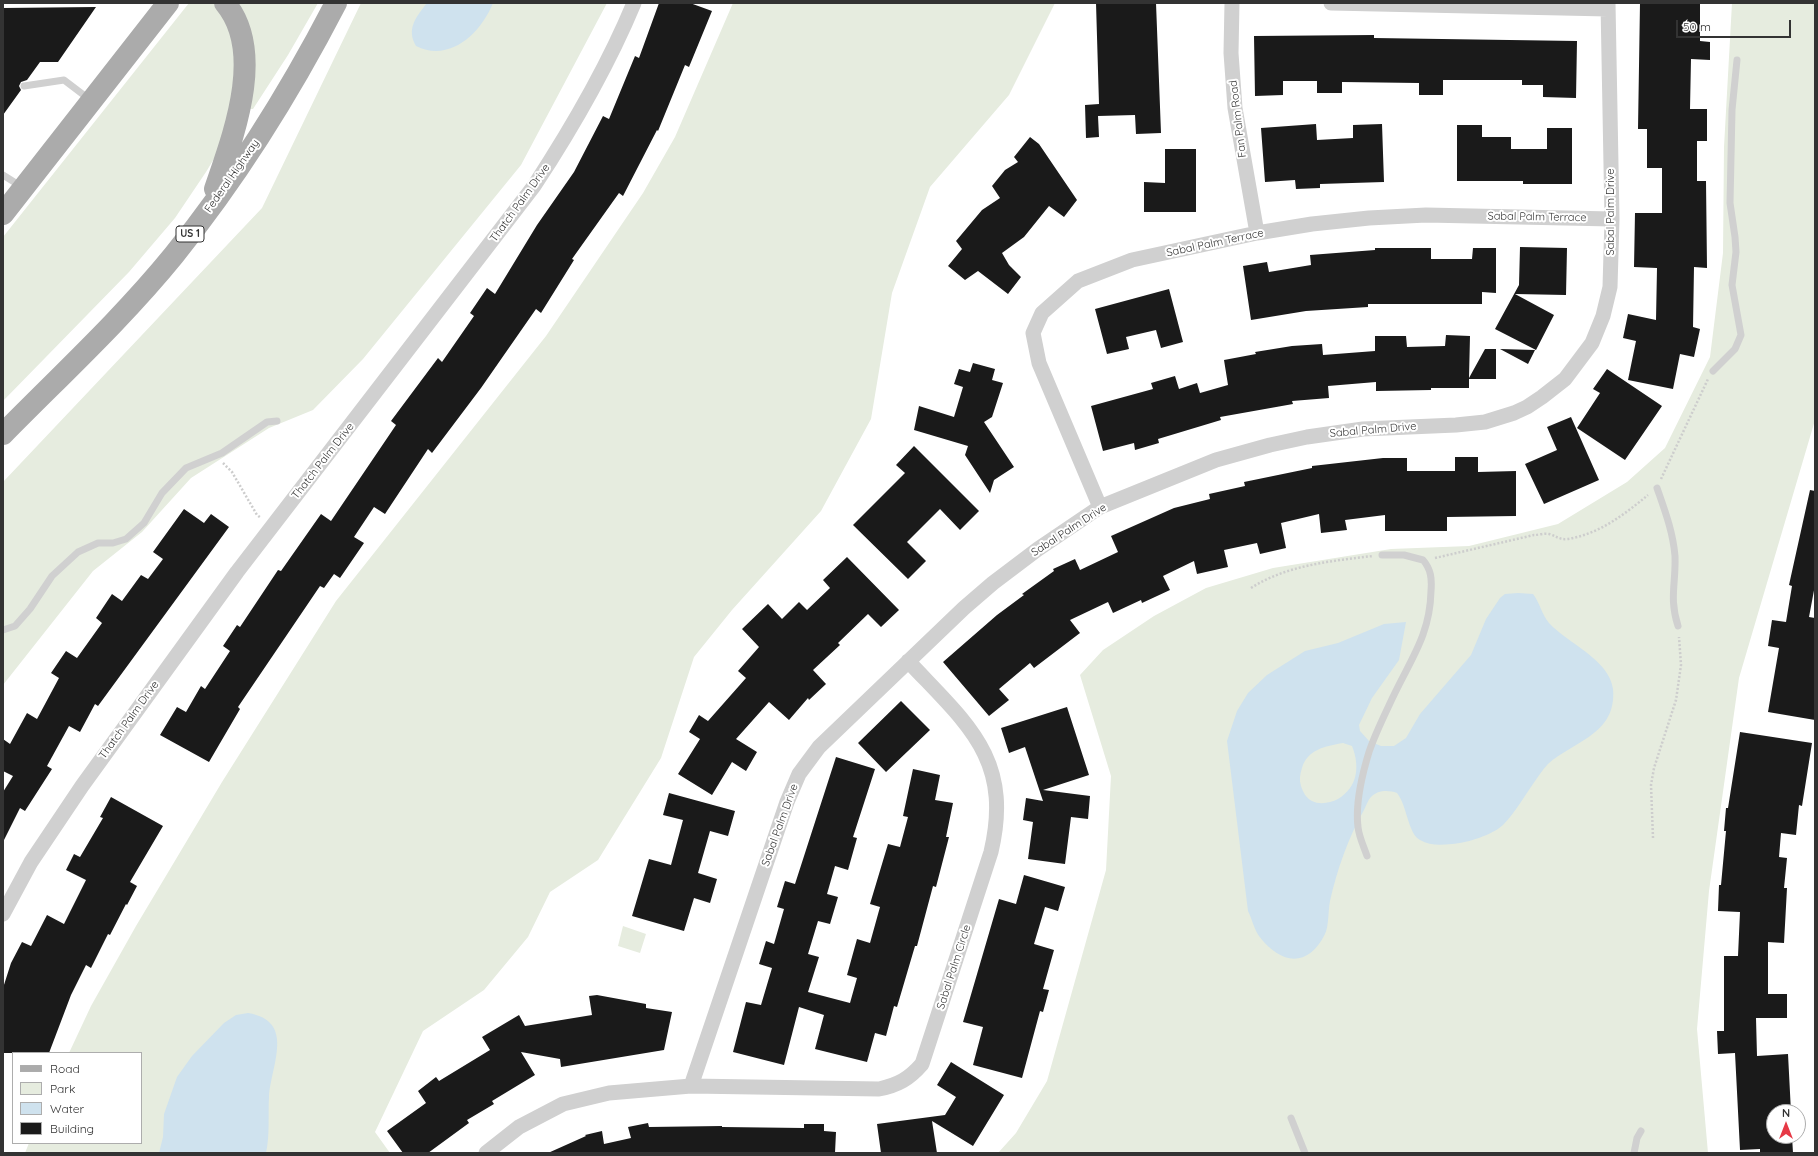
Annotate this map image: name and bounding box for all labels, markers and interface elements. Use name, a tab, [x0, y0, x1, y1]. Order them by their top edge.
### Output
scale bar	[1678, 12, 1793, 38]
text: 50 m	[1683, 19, 1711, 34]
street label: Fan Palm Road	[1227, 79, 1249, 159]
street label: Federal Highway	[202, 137, 262, 215]
street label: Thatch Palm Drive	[487, 161, 553, 245]
street label: Sabal Palm Drive	[1604, 169, 1618, 255]
street label: Sabal Palm Terrace	[1487, 210, 1587, 224]
road number: US 1	[176, 226, 204, 242]
street label: Sabal Palm Terrace	[1165, 226, 1265, 260]
street label: Thatch Palm Drive	[289, 420, 357, 502]
street label: Sabal Palm Drive	[1329, 420, 1417, 440]
street label: Sabal Palm Drive	[1029, 501, 1109, 559]
street label: Thatch Palm Drive	[96, 678, 162, 762]
street label: Sabal Palm Drive	[759, 782, 801, 868]
street label: Sabal Palm Circle	[934, 923, 974, 1011]
legend	[12, 1052, 142, 1144]
text: Road	[50, 1061, 80, 1076]
text: Park	[50, 1081, 75, 1096]
text: Water	[50, 1101, 84, 1116]
north arrow	[1766, 1104, 1806, 1144]
text: N	[1782, 1106, 1790, 1120]
text: Building	[50, 1121, 94, 1136]

